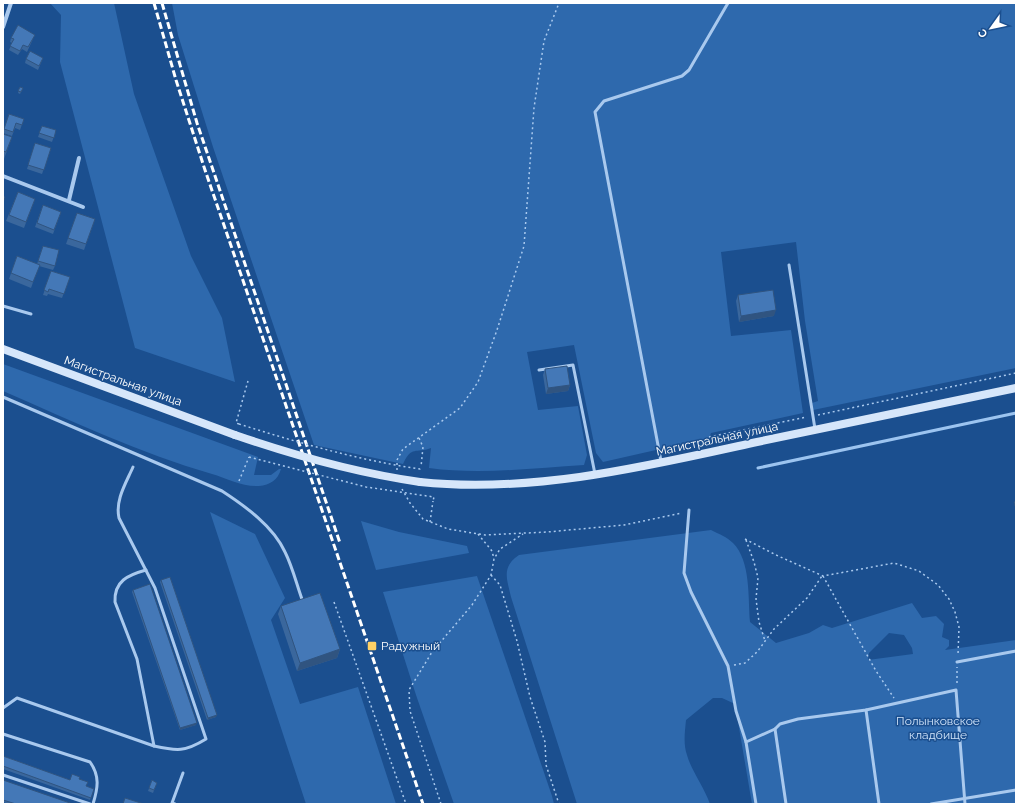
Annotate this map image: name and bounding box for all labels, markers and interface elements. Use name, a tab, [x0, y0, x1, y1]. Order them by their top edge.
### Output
north arrow	[971, 8, 1011, 48]
text: С	[975, 26, 991, 40]
street label: Магистральная улица	[62, 353, 184, 409]
street label: Магистральная улица	[655, 419, 779, 459]
place label: Радужный	[381, 639, 440, 653]
marker: Радужный	[366, 640, 378, 652]
park label: Полынковское кладбище	[896, 714, 980, 742]

